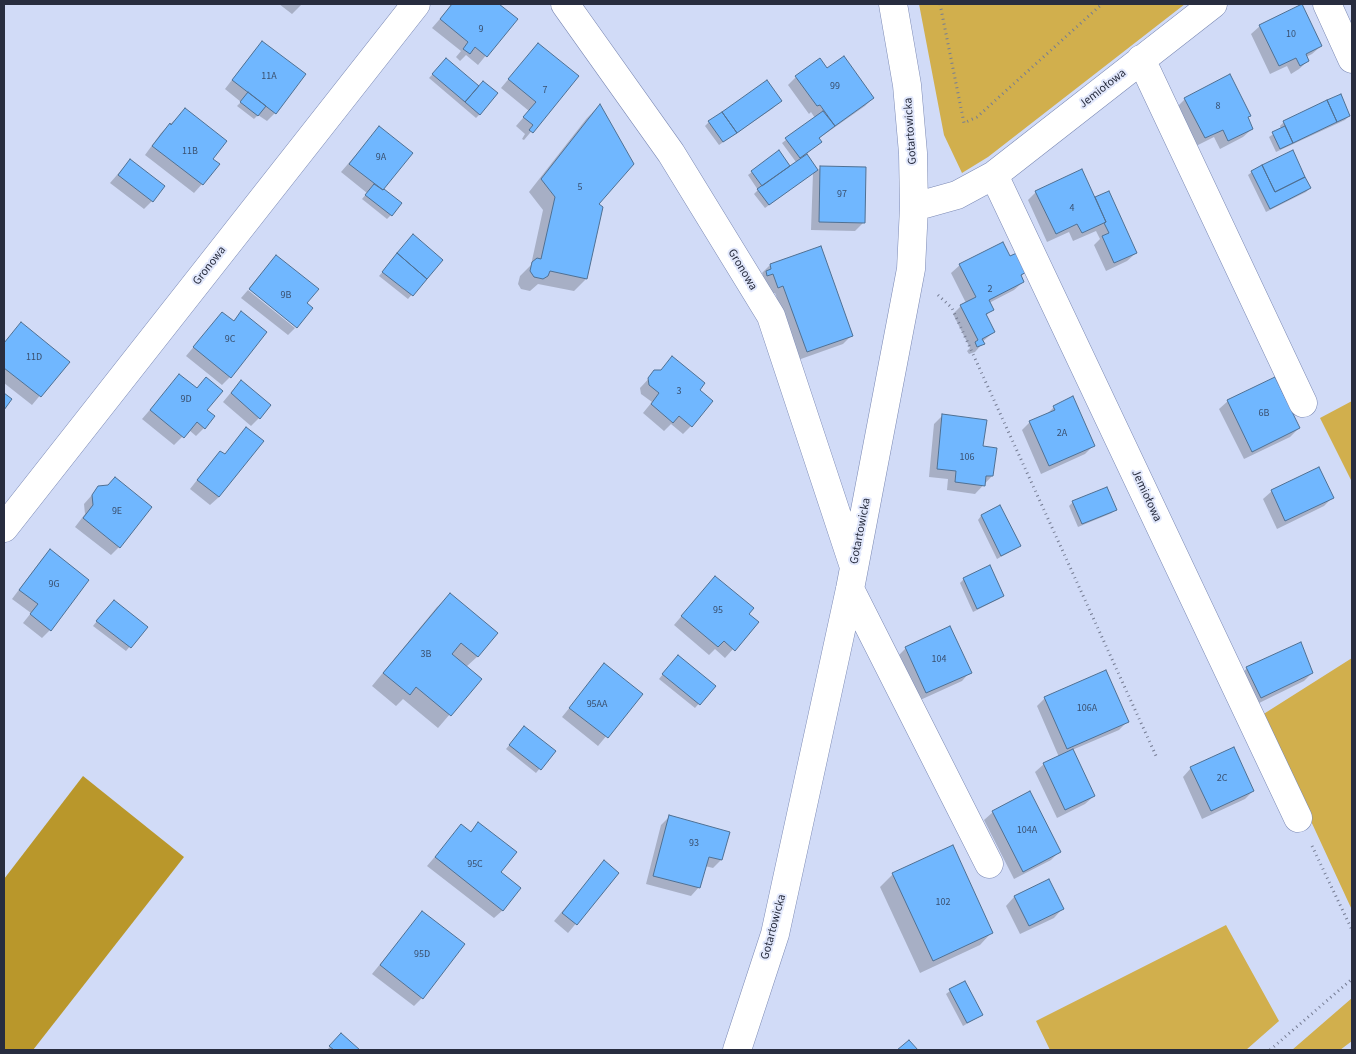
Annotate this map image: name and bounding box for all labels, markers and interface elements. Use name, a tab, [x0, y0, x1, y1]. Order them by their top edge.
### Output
house number: 9	[479, 24, 483, 36]
house number: 10	[1286, 29, 1296, 41]
street label: Jemiołowa	[1077, 66, 1129, 112]
house number: 11A	[261, 71, 277, 83]
house number: 99	[830, 81, 840, 93]
house number: 7	[543, 85, 547, 97]
street label: Gotartowicka	[901, 97, 921, 165]
house number: 8	[1216, 101, 1220, 113]
house number: 11B	[182, 146, 198, 158]
house number: 9A	[376, 152, 386, 164]
house number: 5	[578, 182, 582, 194]
house number: 97	[837, 189, 847, 201]
house number: 4	[1070, 203, 1074, 215]
street label: Gronowa	[190, 244, 230, 288]
street label: Gronowa	[724, 247, 760, 293]
house number: 2	[988, 284, 992, 296]
house number: 9B	[281, 290, 291, 302]
house number: 9C	[225, 334, 235, 346]
house number: 11D	[26, 352, 42, 364]
house number: 3	[677, 386, 681, 398]
house number: 9D	[180, 394, 192, 406]
house number: 6B	[1259, 408, 1269, 420]
house number: 2A	[1057, 428, 1067, 440]
house number: 106	[960, 452, 974, 464]
street label: Jemiołowa	[1128, 468, 1164, 524]
street label: Gotartowicka	[848, 497, 874, 565]
house number: 9E	[112, 506, 122, 518]
house number: 9G	[48, 579, 60, 591]
house number: 95	[713, 605, 723, 617]
house number: 3B	[421, 649, 431, 661]
house number: 104	[932, 654, 946, 666]
house number: 95AA	[587, 699, 607, 711]
house number: 106A	[1077, 703, 1097, 715]
house number: 2C	[1217, 773, 1227, 785]
house number: 104A	[1017, 825, 1037, 837]
house number: 93	[689, 838, 699, 850]
house number: 95C	[467, 859, 483, 871]
street label: Gotartowicka	[758, 893, 790, 961]
house number: 102	[936, 897, 950, 909]
house number: 95D	[414, 949, 430, 961]

